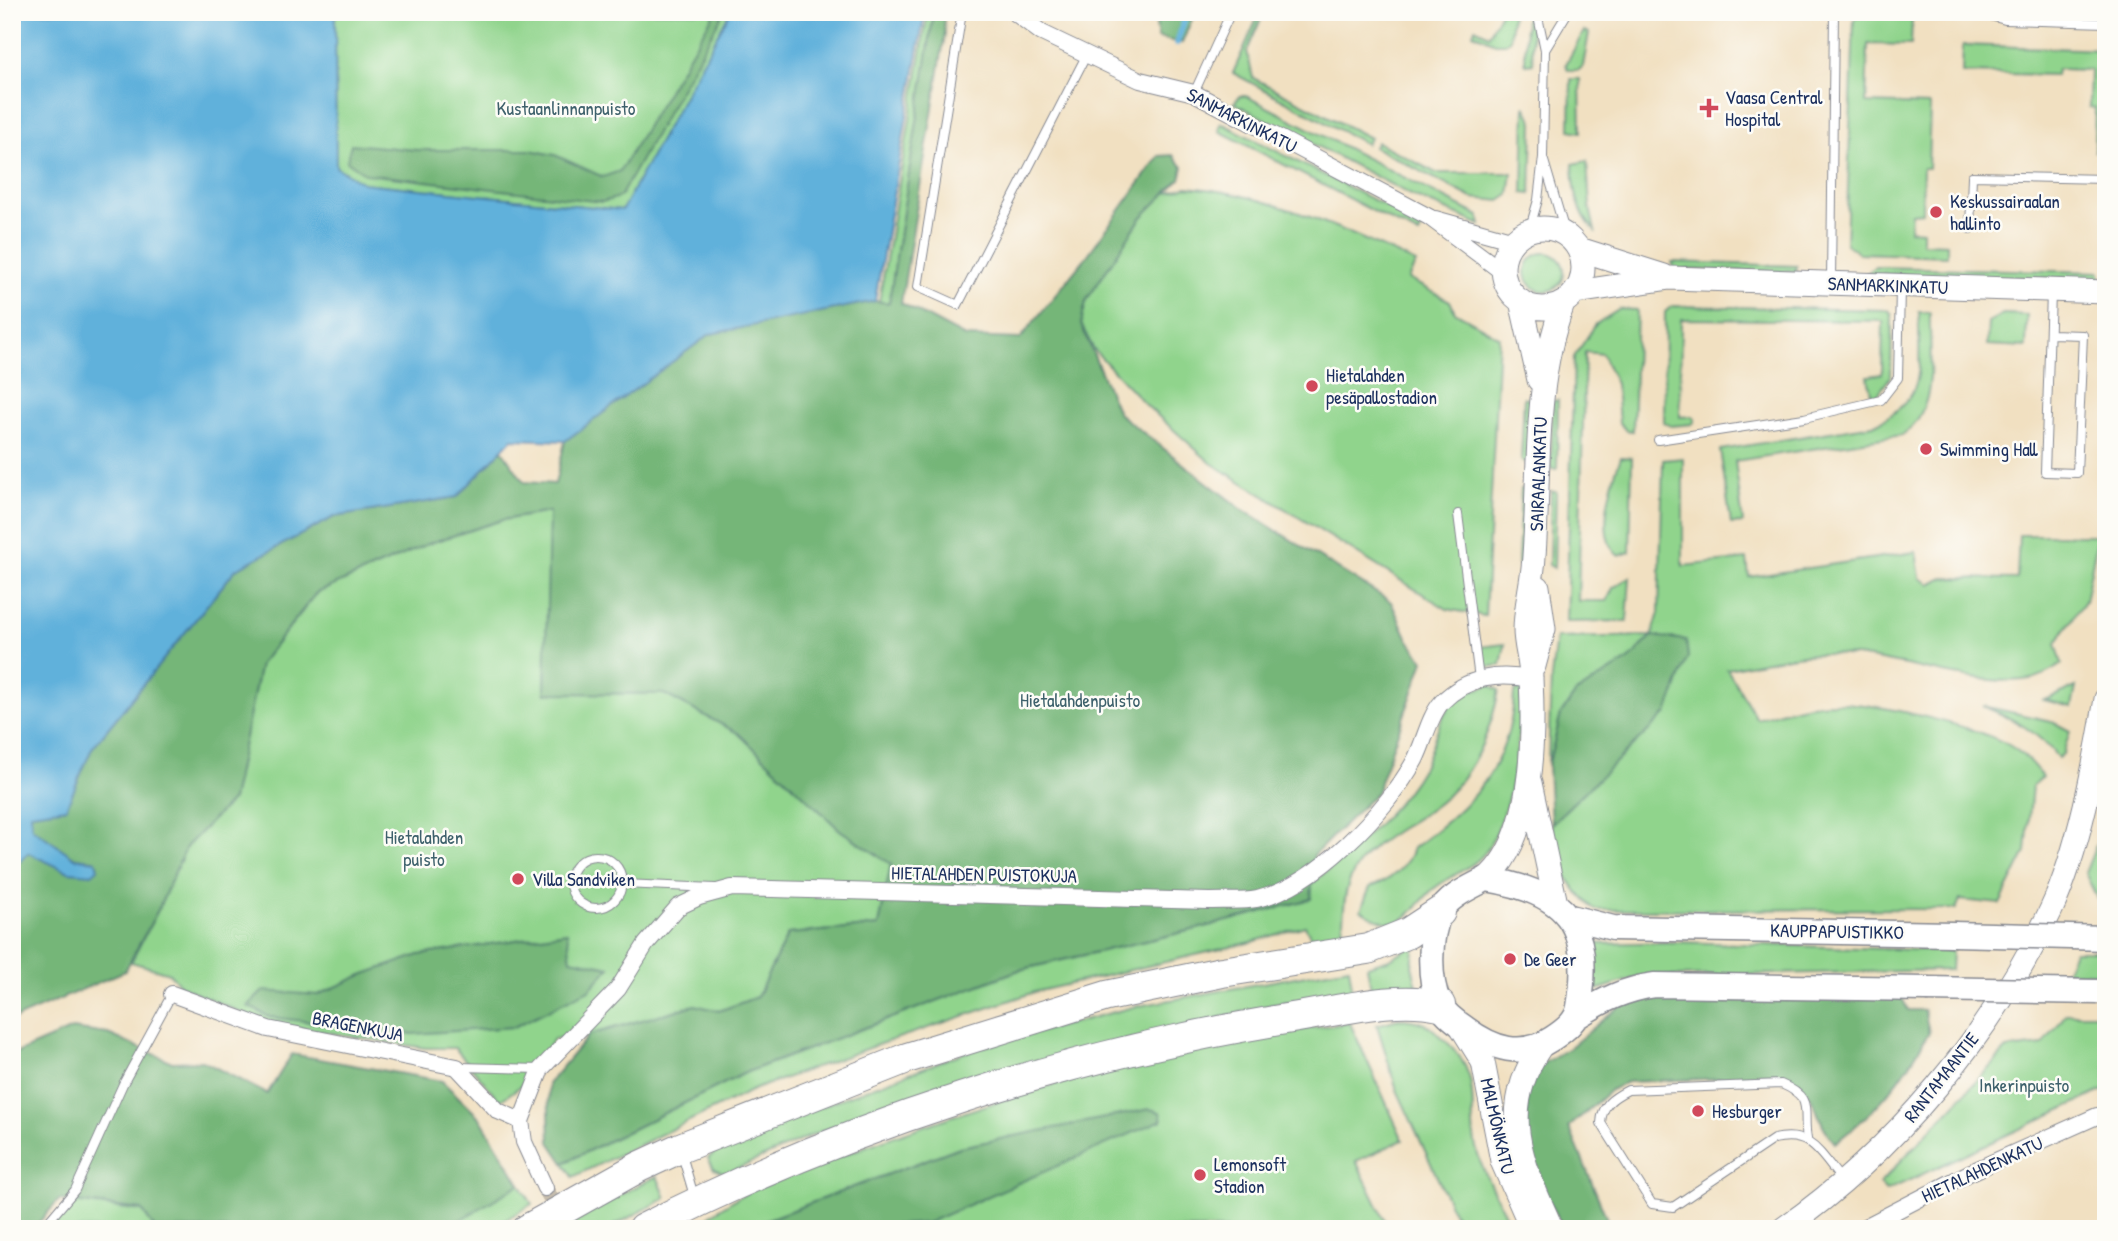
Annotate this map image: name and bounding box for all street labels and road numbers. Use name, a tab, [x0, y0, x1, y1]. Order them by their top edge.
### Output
street label: SANMARKINKATU	[1182, 81, 1302, 159]
street label: SANMARKINKATU	[1827, 270, 1949, 300]
street label: SAIRAALANKATU	[1523, 416, 1553, 532]
street label: HIETALAHDEN PUISTOKUJA	[891, 859, 1077, 889]
street label: KAUPPAPUISTIKKO	[1770, 917, 1904, 945]
street label: BRAGENKUJA	[310, 1004, 406, 1048]
street label: RANTAMAANTIE	[1898, 1026, 1985, 1128]
street label: MALMÖNKATU	[1474, 1075, 1522, 1177]
street label: HIETALAHDENKATU	[1917, 1129, 2047, 1209]

